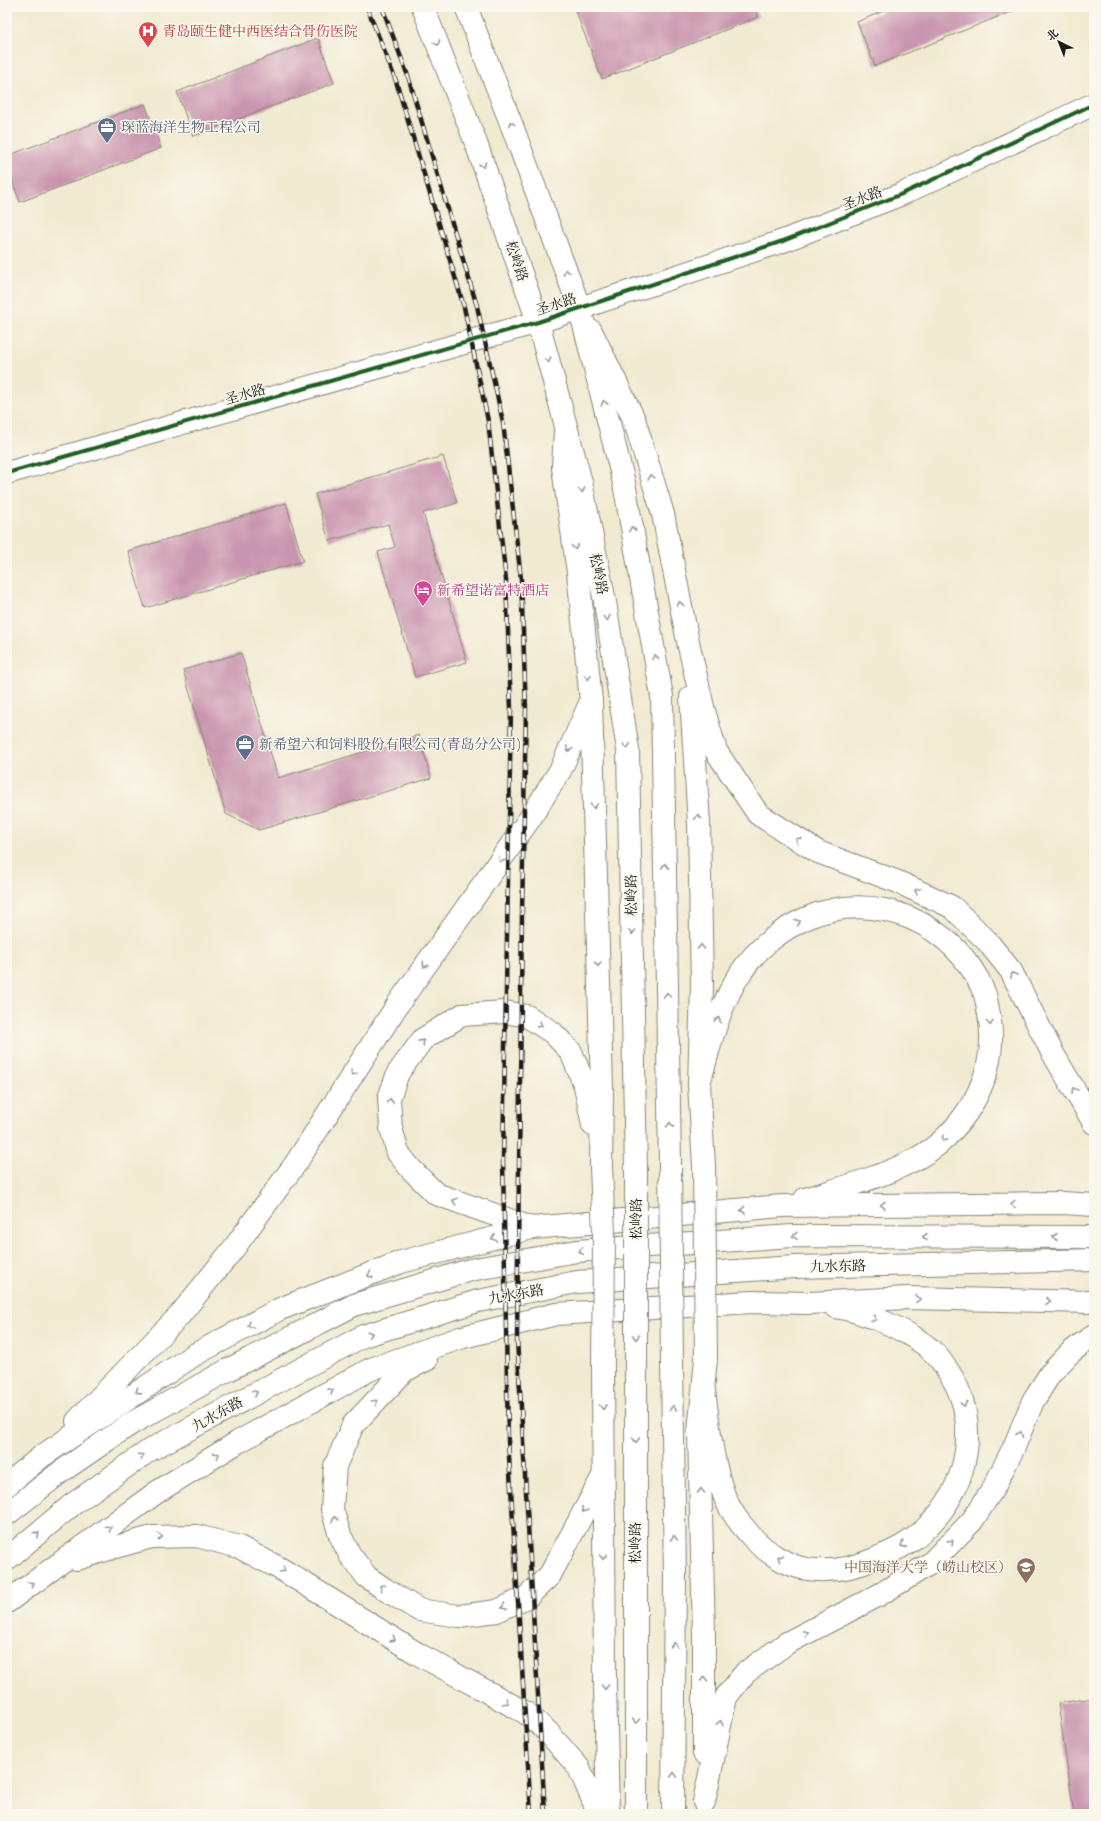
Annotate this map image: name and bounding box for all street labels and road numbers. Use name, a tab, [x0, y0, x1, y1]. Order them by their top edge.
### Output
street label: 圣水路	[840, 184, 884, 213]
street label: 松岭路	[503, 239, 530, 283]
street label: 圣水路	[534, 291, 578, 318]
street label: 圣水路	[223, 381, 267, 407]
street label: 松岭路	[587, 552, 610, 596]
street label: 松岭路	[624, 874, 639, 916]
street label: 松岭路	[629, 1198, 644, 1240]
street label: 九水东路	[810, 1259, 866, 1274]
street label: 九水东路	[487, 1282, 545, 1307]
street label: 九水东路	[189, 1394, 245, 1435]
street label: 松岭路	[628, 1522, 643, 1564]

